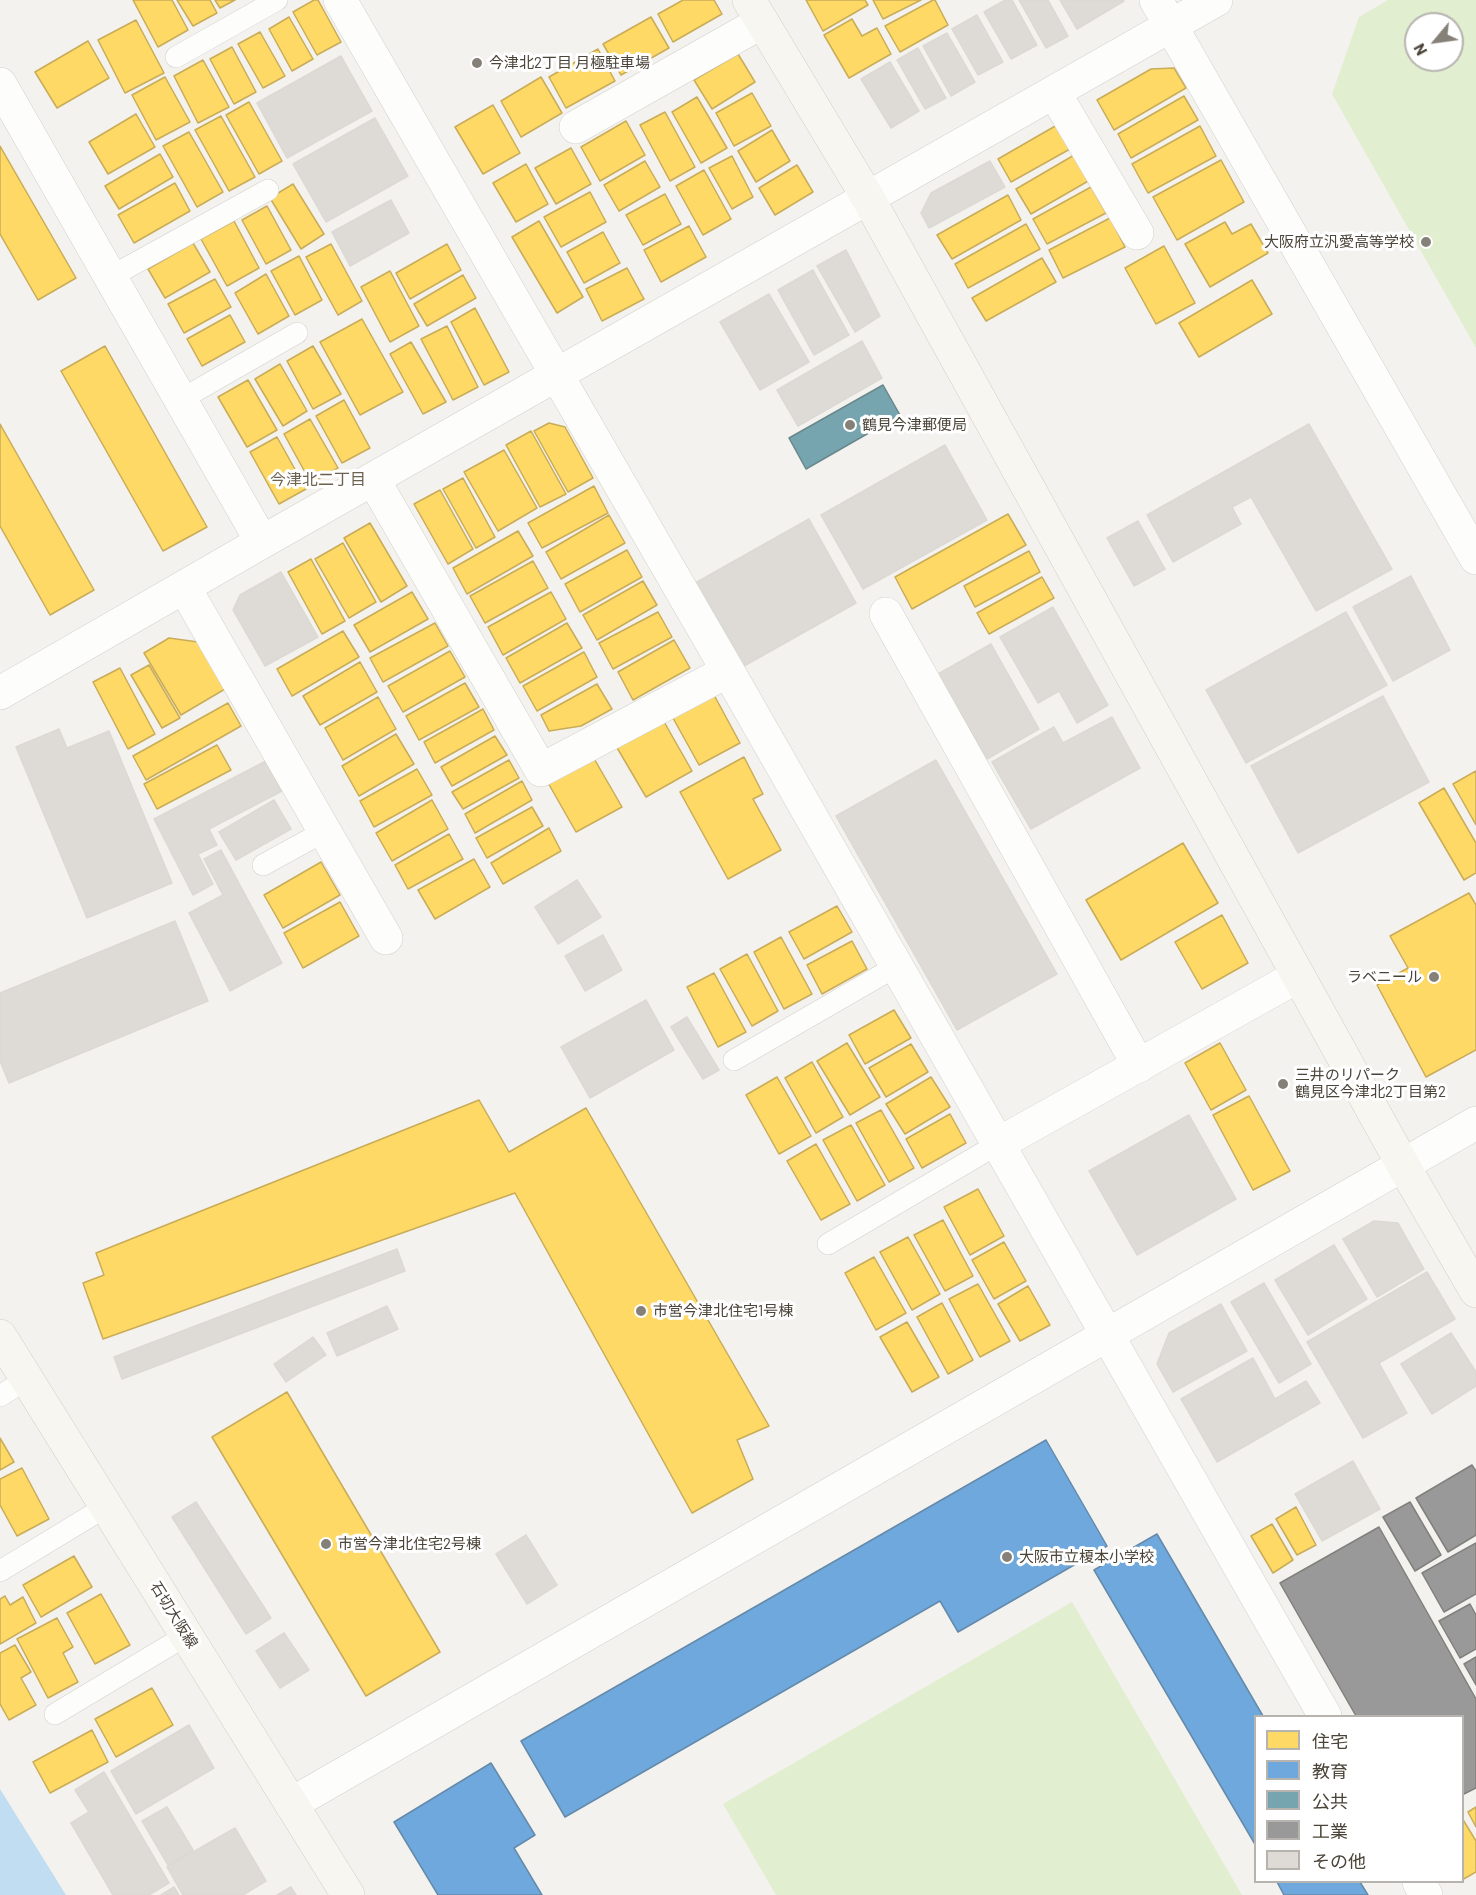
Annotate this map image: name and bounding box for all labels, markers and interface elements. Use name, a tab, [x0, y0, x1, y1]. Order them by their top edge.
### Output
north arrow	[1404, 12, 1464, 72]
text: N	[1409, 41, 1430, 59]
place label: 今津北2丁目 月極駐車場	[489, 54, 650, 72]
marker: 今津北2丁目 月極駐車場	[470, 56, 484, 70]
place label: 大阪府立汎愛高等学校	[1264, 233, 1414, 251]
marker: 大阪府立汎愛高等学校	[1419, 235, 1433, 249]
place label: 鶴見今津郵便局	[862, 416, 967, 434]
marker: 鶴見今津郵便局	[843, 418, 857, 432]
district label: 今津北二丁目	[270, 470, 366, 490]
place label: ラベニール	[1347, 968, 1422, 986]
marker: ラベニール	[1427, 970, 1441, 984]
place label: 三井のリパーク 鶴見区今津北2丁目第2	[1295, 1066, 1446, 1101]
marker: 三井のリパーク 鶴見区今津北2丁目第2	[1276, 1077, 1290, 1091]
place label: 市営今津北住宅1号棟	[653, 1302, 793, 1320]
marker: 市営今津北住宅1号棟	[634, 1304, 648, 1318]
place label: 市営今津北住宅2号棟	[338, 1535, 481, 1553]
marker: 市営今津北住宅2号棟	[319, 1537, 333, 1551]
place label: 大阪市立榎本小学校	[1019, 1548, 1154, 1566]
marker: 大阪市立榎本小学校	[1000, 1550, 1014, 1564]
street label: 石切大阪線	[146, 1578, 202, 1652]
legend	[1254, 1715, 1464, 1883]
text: 住宅	[1312, 1730, 1348, 1752]
text: 教育	[1312, 1760, 1348, 1782]
text: 公共	[1312, 1790, 1348, 1812]
text: 工業	[1312, 1820, 1348, 1842]
text: その他	[1312, 1850, 1366, 1872]

